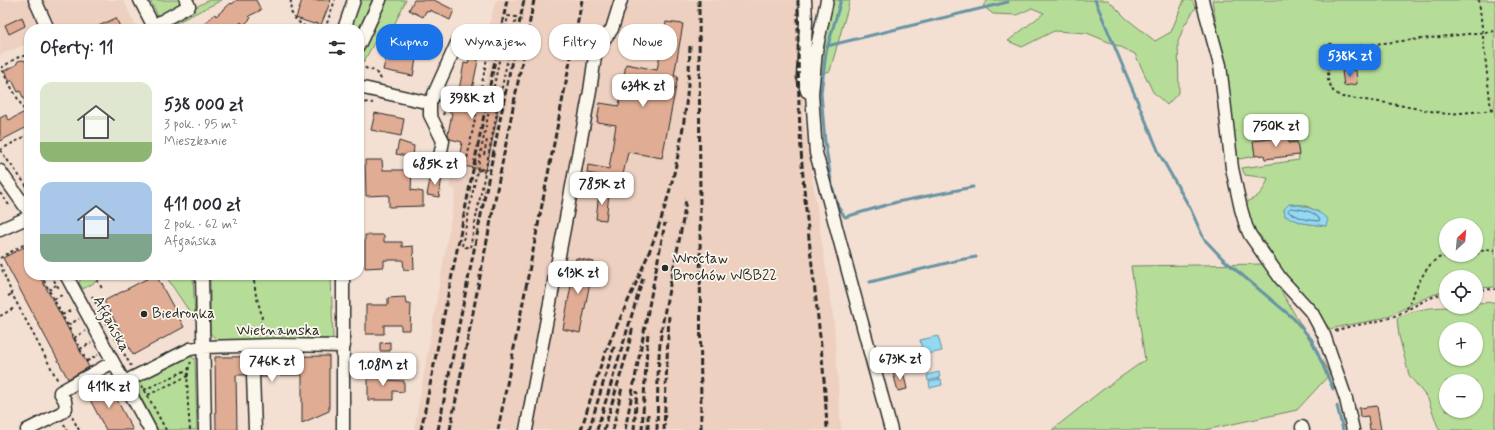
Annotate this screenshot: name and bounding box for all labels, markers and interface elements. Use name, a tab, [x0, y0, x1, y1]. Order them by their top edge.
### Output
chip: Kupno	[376, 24, 443, 60]
chip: Wynajem	[451, 24, 541, 60]
chip: Filtry	[549, 24, 610, 60]
chip: Nowe	[618, 24, 677, 60]
text: Oferty: 11	[40, 37, 114, 59]
icon: filters	[326, 37, 348, 59]
pin: 538K zł	[1313, 44, 1387, 78]
text: 538K zł	[1328, 48, 1372, 65]
pin: 634K zł	[606, 74, 680, 108]
text: 634K zł	[621, 78, 665, 95]
pin: 398K zł	[435, 86, 509, 120]
text: 398K zł	[450, 90, 494, 107]
text: 538 000 zł	[164, 94, 243, 116]
icon: home	[72, 98, 120, 146]
pin: 750K zł	[1239, 114, 1313, 148]
text: 3 pok. · 95 m²	[164, 116, 237, 133]
text: 750K zł	[1253, 118, 1299, 135]
text: Mieszkanie	[164, 133, 227, 150]
pin: 685K zł	[398, 152, 472, 186]
text: 685K zł	[412, 156, 458, 173]
pin: 785K zł	[565, 172, 639, 206]
text: 785K zł	[579, 176, 625, 193]
text: 411 000 zł	[164, 194, 241, 216]
icon: home	[72, 198, 120, 246]
text: 2 pok. · 62 m²	[164, 216, 238, 233]
north arrow	[1439, 218, 1483, 262]
map controls	[1439, 218, 1483, 418]
text: Afgańska	[164, 233, 217, 250]
place label: Wrocław Brochów WBB22	[673, 249, 777, 286]
pin: 613K zł	[541, 261, 615, 295]
marker: Wrocław Brochów WBB22	[660, 263, 670, 273]
text: 613K zł	[557, 265, 599, 282]
button: locate	[1439, 270, 1483, 314]
street label: Afgańska	[87, 292, 134, 356]
place label: Biedronka	[152, 304, 215, 324]
marker: Biedronka	[139, 309, 149, 319]
street label: Wietnamska	[236, 321, 320, 341]
button: +	[1439, 322, 1483, 366]
pin: 673K zł	[863, 347, 937, 381]
pin: 746K zł	[235, 349, 309, 383]
text: 673K zł	[879, 351, 921, 368]
text: 746K zł	[249, 353, 295, 370]
pin: 1.08M zł	[342, 353, 424, 387]
text: 1.08M zł	[358, 357, 408, 374]
button: −	[1439, 374, 1483, 418]
pin: 411K zł	[72, 375, 146, 409]
text: 411K zł	[88, 379, 130, 396]

